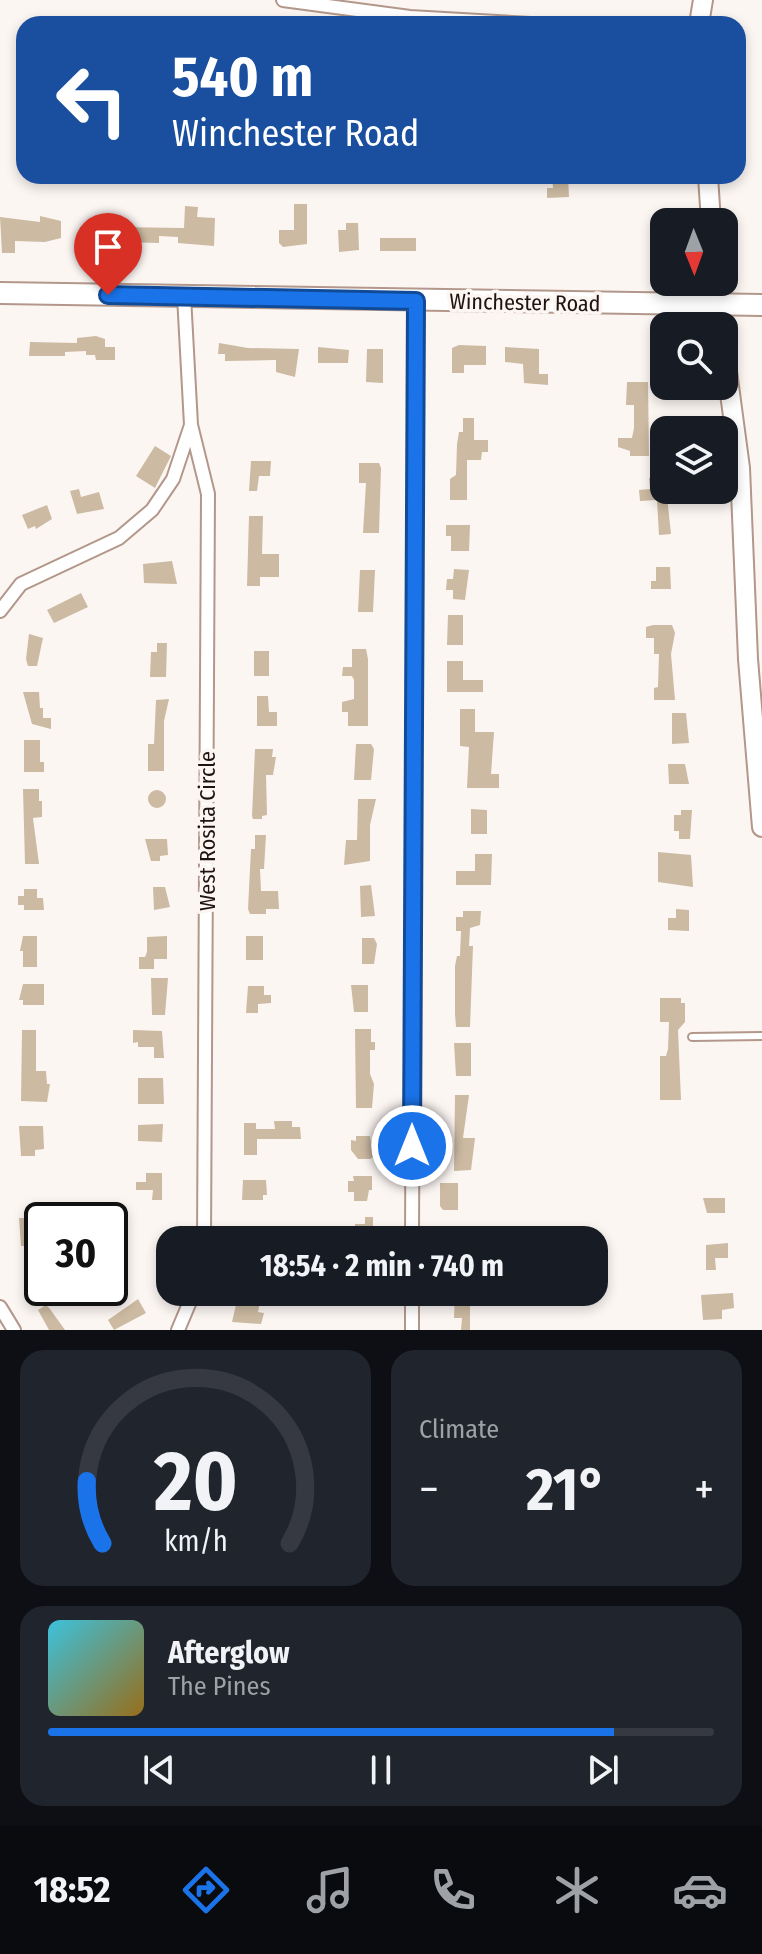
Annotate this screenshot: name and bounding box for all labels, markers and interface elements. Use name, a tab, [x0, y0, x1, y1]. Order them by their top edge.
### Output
text: 540 m	[172, 44, 313, 111]
icon: left	[40, 48, 144, 152]
text: Winchester Road	[172, 112, 419, 156]
north arrow	[650, 208, 738, 296]
map controls	[650, 208, 738, 504]
pin	[74, 213, 142, 295]
icon: arrive	[86, 225, 130, 269]
street label: Winchester Road	[449, 288, 601, 317]
button: search	[650, 312, 738, 400]
button: layers	[650, 416, 738, 504]
street label: West Rosita Circle	[194, 751, 221, 911]
position arrow	[370, 1104, 454, 1188]
speed limit sign: 30	[24, 1202, 128, 1306]
text: 18:54 · 2 min · 740 m	[260, 1248, 504, 1284]
text: Climate	[419, 1414, 499, 1445]
text: 20	[153, 1432, 237, 1532]
text: 21°	[526, 1454, 607, 1526]
text: −	[419, 1463, 439, 1516]
text: +	[694, 1463, 714, 1516]
text: km/h	[164, 1524, 227, 1559]
text: Afterglow	[168, 1635, 290, 1671]
text: The Pines	[168, 1671, 271, 1702]
icon: previous	[137, 1748, 181, 1792]
icon: pause	[359, 1748, 403, 1792]
icon: next	[581, 1748, 625, 1792]
icon: directions	[178, 1862, 234, 1918]
icon: music	[302, 1862, 358, 1918]
icon: phone	[425, 1862, 481, 1918]
icon: climate	[549, 1862, 605, 1918]
icon: car	[672, 1862, 728, 1918]
text: 18:52	[34, 1868, 110, 1912]

